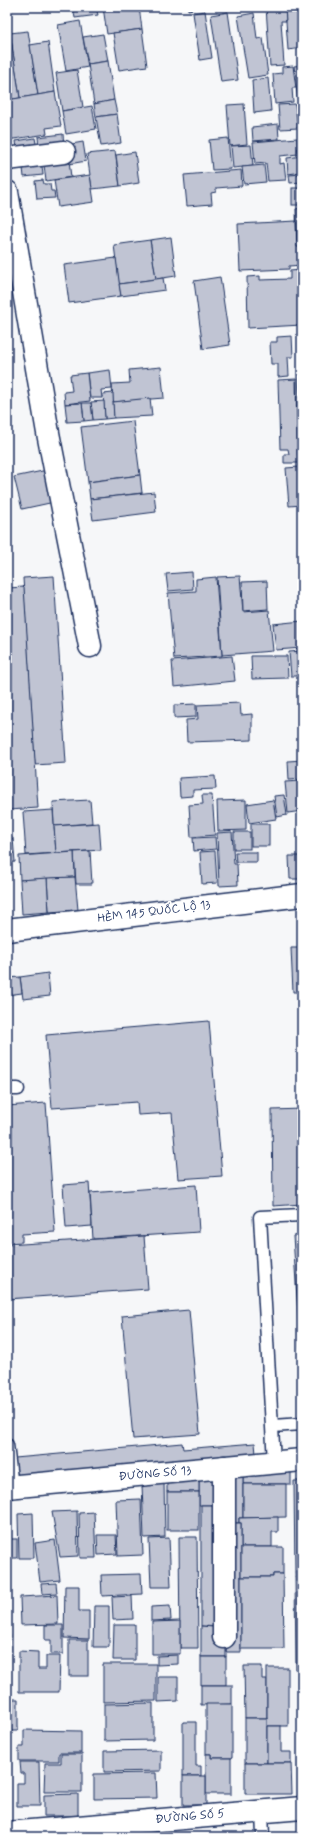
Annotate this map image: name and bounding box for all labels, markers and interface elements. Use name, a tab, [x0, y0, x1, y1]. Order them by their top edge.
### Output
street label: HẺM 145 QUỐC LỘ 13	[97, 897, 211, 927]
street label: ĐƯỜNG SỐ 13	[118, 1463, 192, 1485]
street label: ĐƯỜNG SỐ 5	[155, 1806, 225, 1828]

